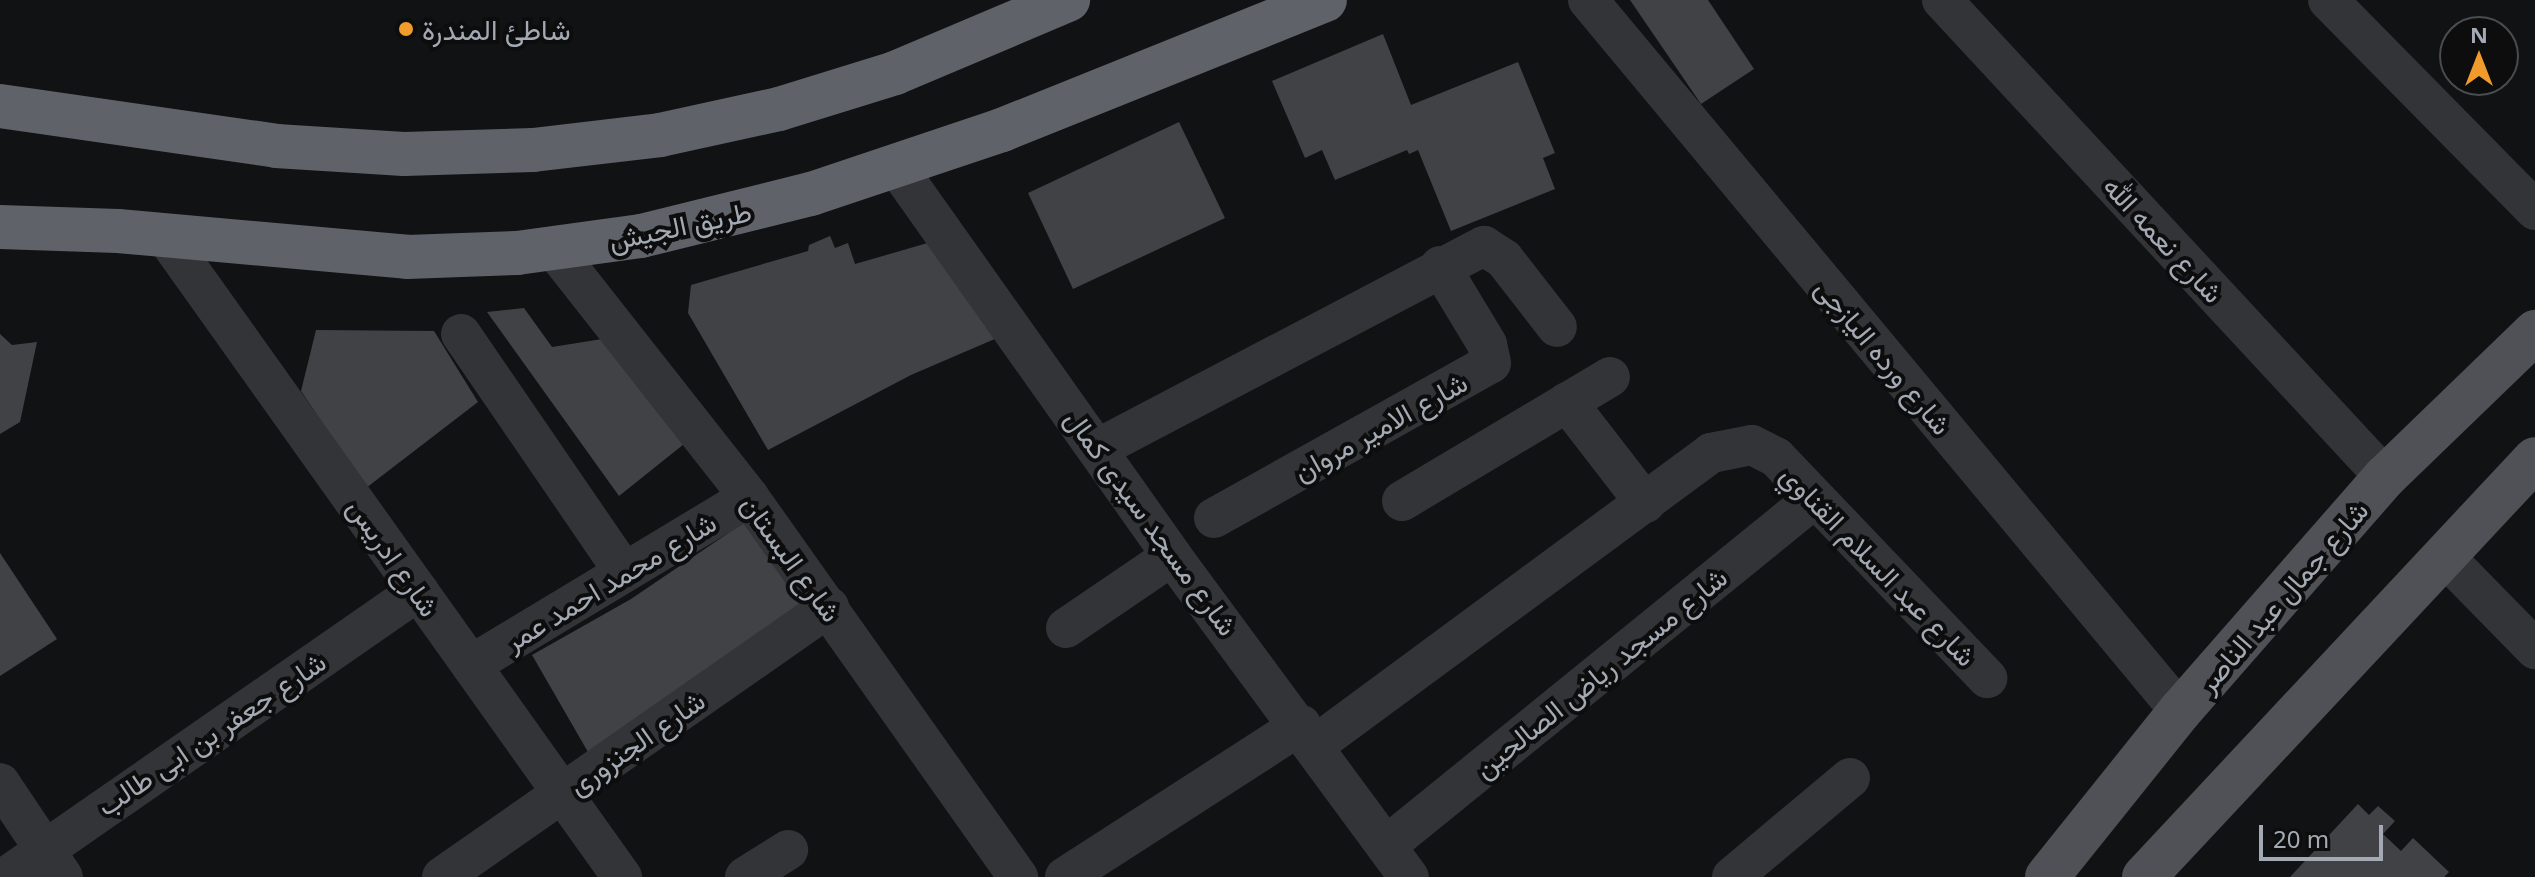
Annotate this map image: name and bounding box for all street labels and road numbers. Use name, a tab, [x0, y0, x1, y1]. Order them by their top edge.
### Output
street label: شارع نعمه الله	[2097, 169, 2231, 309]
street label: طريق الجيش	[606, 193, 754, 257]
street label: شارع ورده اليازجى	[1809, 271, 1959, 441]
street label: شارع الامير مروان	[1287, 364, 1473, 488]
street label: شارع مسجد سيدى كمال	[1059, 402, 1245, 642]
street label: شارع عبد السلام القناوي	[1774, 457, 1984, 673]
street label: شارع البستان	[735, 488, 849, 628]
street label: شارع ادريس	[341, 491, 447, 623]
street label: شارع جمال عبد الناصر	[2190, 493, 2374, 699]
street label: شارع محمد احمد عمر	[498, 505, 722, 657]
street label: شارع مسجد رياض الصالحين	[1467, 560, 1733, 784]
street label: شارع جعفر بن ابى طالب	[90, 644, 332, 822]
street label: شارع الجنزورى	[561, 683, 711, 801]

